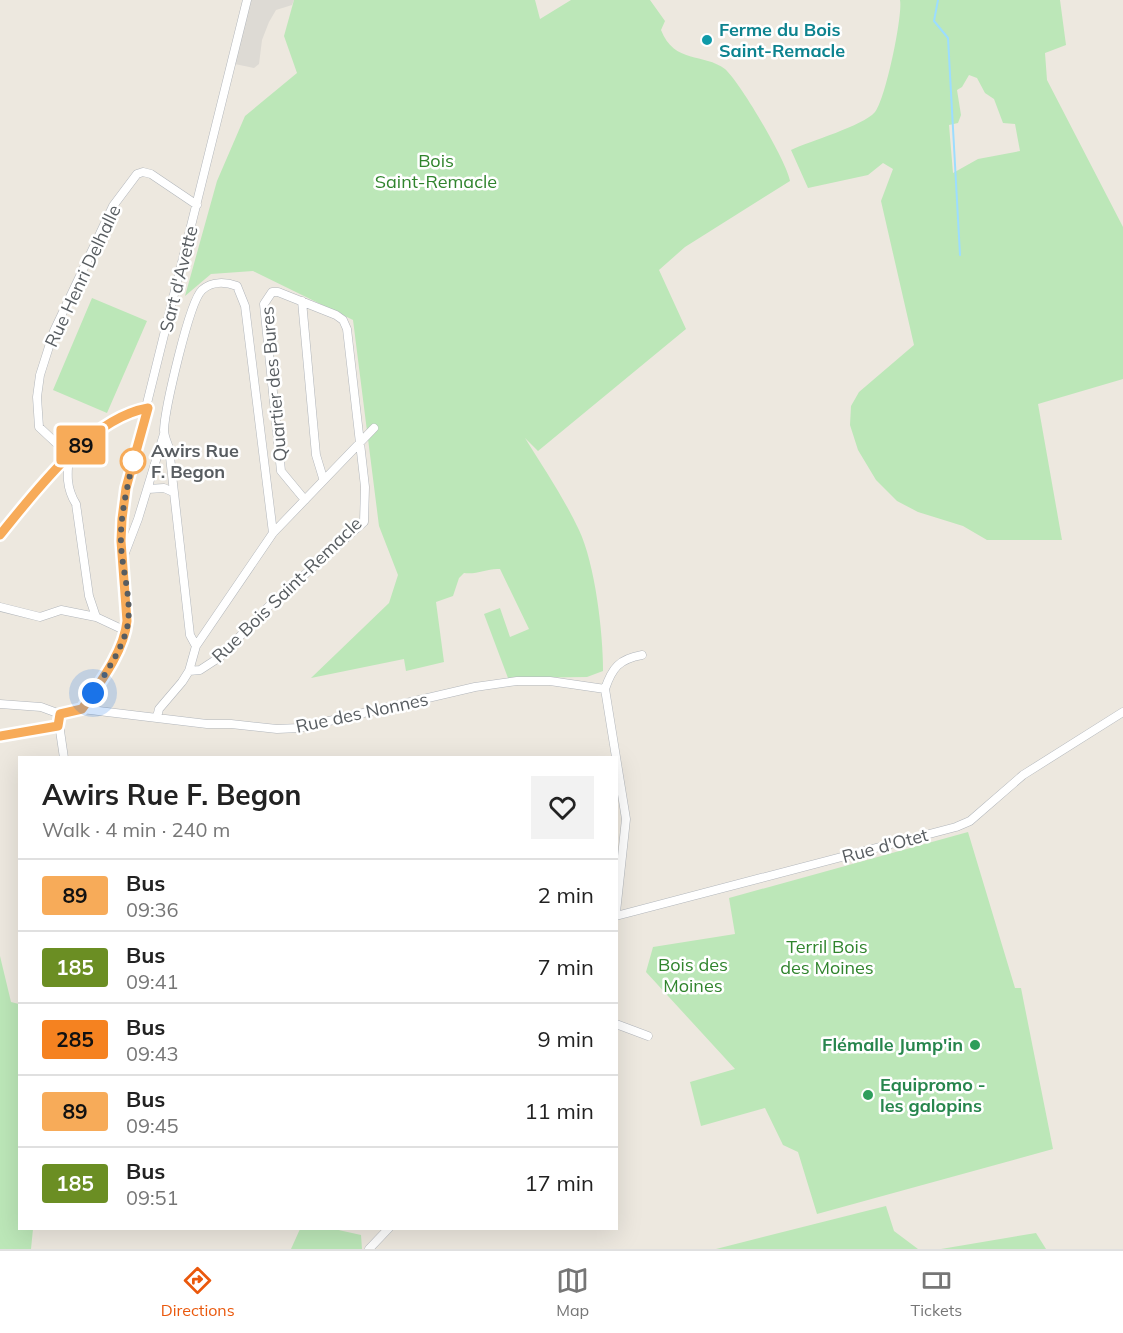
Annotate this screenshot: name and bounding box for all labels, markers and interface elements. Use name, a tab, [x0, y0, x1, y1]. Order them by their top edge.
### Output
place label: Ferme du Bois Saint-Remacle	[719, 18, 845, 62]
marker: Ferme du Bois Saint-Remacle	[700, 33, 714, 47]
park label: Bois Saint-Remacle	[375, 149, 497, 193]
street label: Rue Henri Delhalle	[40, 201, 126, 351]
street label: Sart d'Avette	[154, 223, 203, 334]
street label: Quartier des Bures	[255, 305, 292, 463]
line badge: 89	[54, 426, 108, 464]
text: 89	[68, 432, 94, 458]
place label: Awirs Rue F. Begon	[151, 439, 239, 483]
marker: Awirs Rue F. Begon	[120, 448, 146, 474]
street label: Rue Bois Saint-Remacle	[207, 512, 367, 667]
your location	[78, 678, 108, 708]
street label: Rue des Nonnes	[293, 687, 430, 738]
button: heart	[531, 776, 594, 839]
text: Awirs Rue F. Begon	[42, 777, 302, 812]
text: Walk · 4 min · 240 m	[42, 817, 230, 842]
street label: Rue d'Otet	[839, 823, 930, 868]
text: Bus	[126, 869, 165, 897]
text: 2 min	[538, 881, 594, 909]
text: 89	[62, 882, 88, 908]
text: 09:36	[126, 897, 179, 922]
park label: Terril Bois des Moines	[780, 935, 874, 979]
text: Bus	[126, 941, 165, 969]
text: 7 min	[538, 953, 594, 981]
park label: Bois des Moines	[658, 953, 728, 997]
text: 185	[56, 954, 94, 980]
text: 09:41	[126, 969, 179, 994]
text: Bus	[126, 1013, 165, 1041]
text: 9 min	[538, 1025, 594, 1053]
text: 285	[56, 1026, 94, 1052]
place label: Flémalle Jump'in	[822, 1033, 963, 1056]
marker: Flémalle Jump'in	[968, 1038, 982, 1052]
text: 09:43	[126, 1041, 179, 1066]
place label: Equipromo - les galopins	[880, 1073, 986, 1117]
text: Bus	[126, 1085, 165, 1113]
marker: Equipromo - les galopins	[861, 1088, 875, 1102]
text: 11 min	[524, 1097, 594, 1125]
text: 89	[62, 1098, 88, 1124]
text: 09:45	[126, 1113, 179, 1138]
text: Bus	[126, 1157, 165, 1185]
text: 17 min	[524, 1169, 594, 1197]
text: 185	[56, 1170, 94, 1196]
text: 09:51	[126, 1185, 179, 1210]
tab: Directions	[161, 1264, 235, 1320]
tab: Map	[556, 1264, 589, 1320]
tab: Tickets	[911, 1264, 962, 1320]

